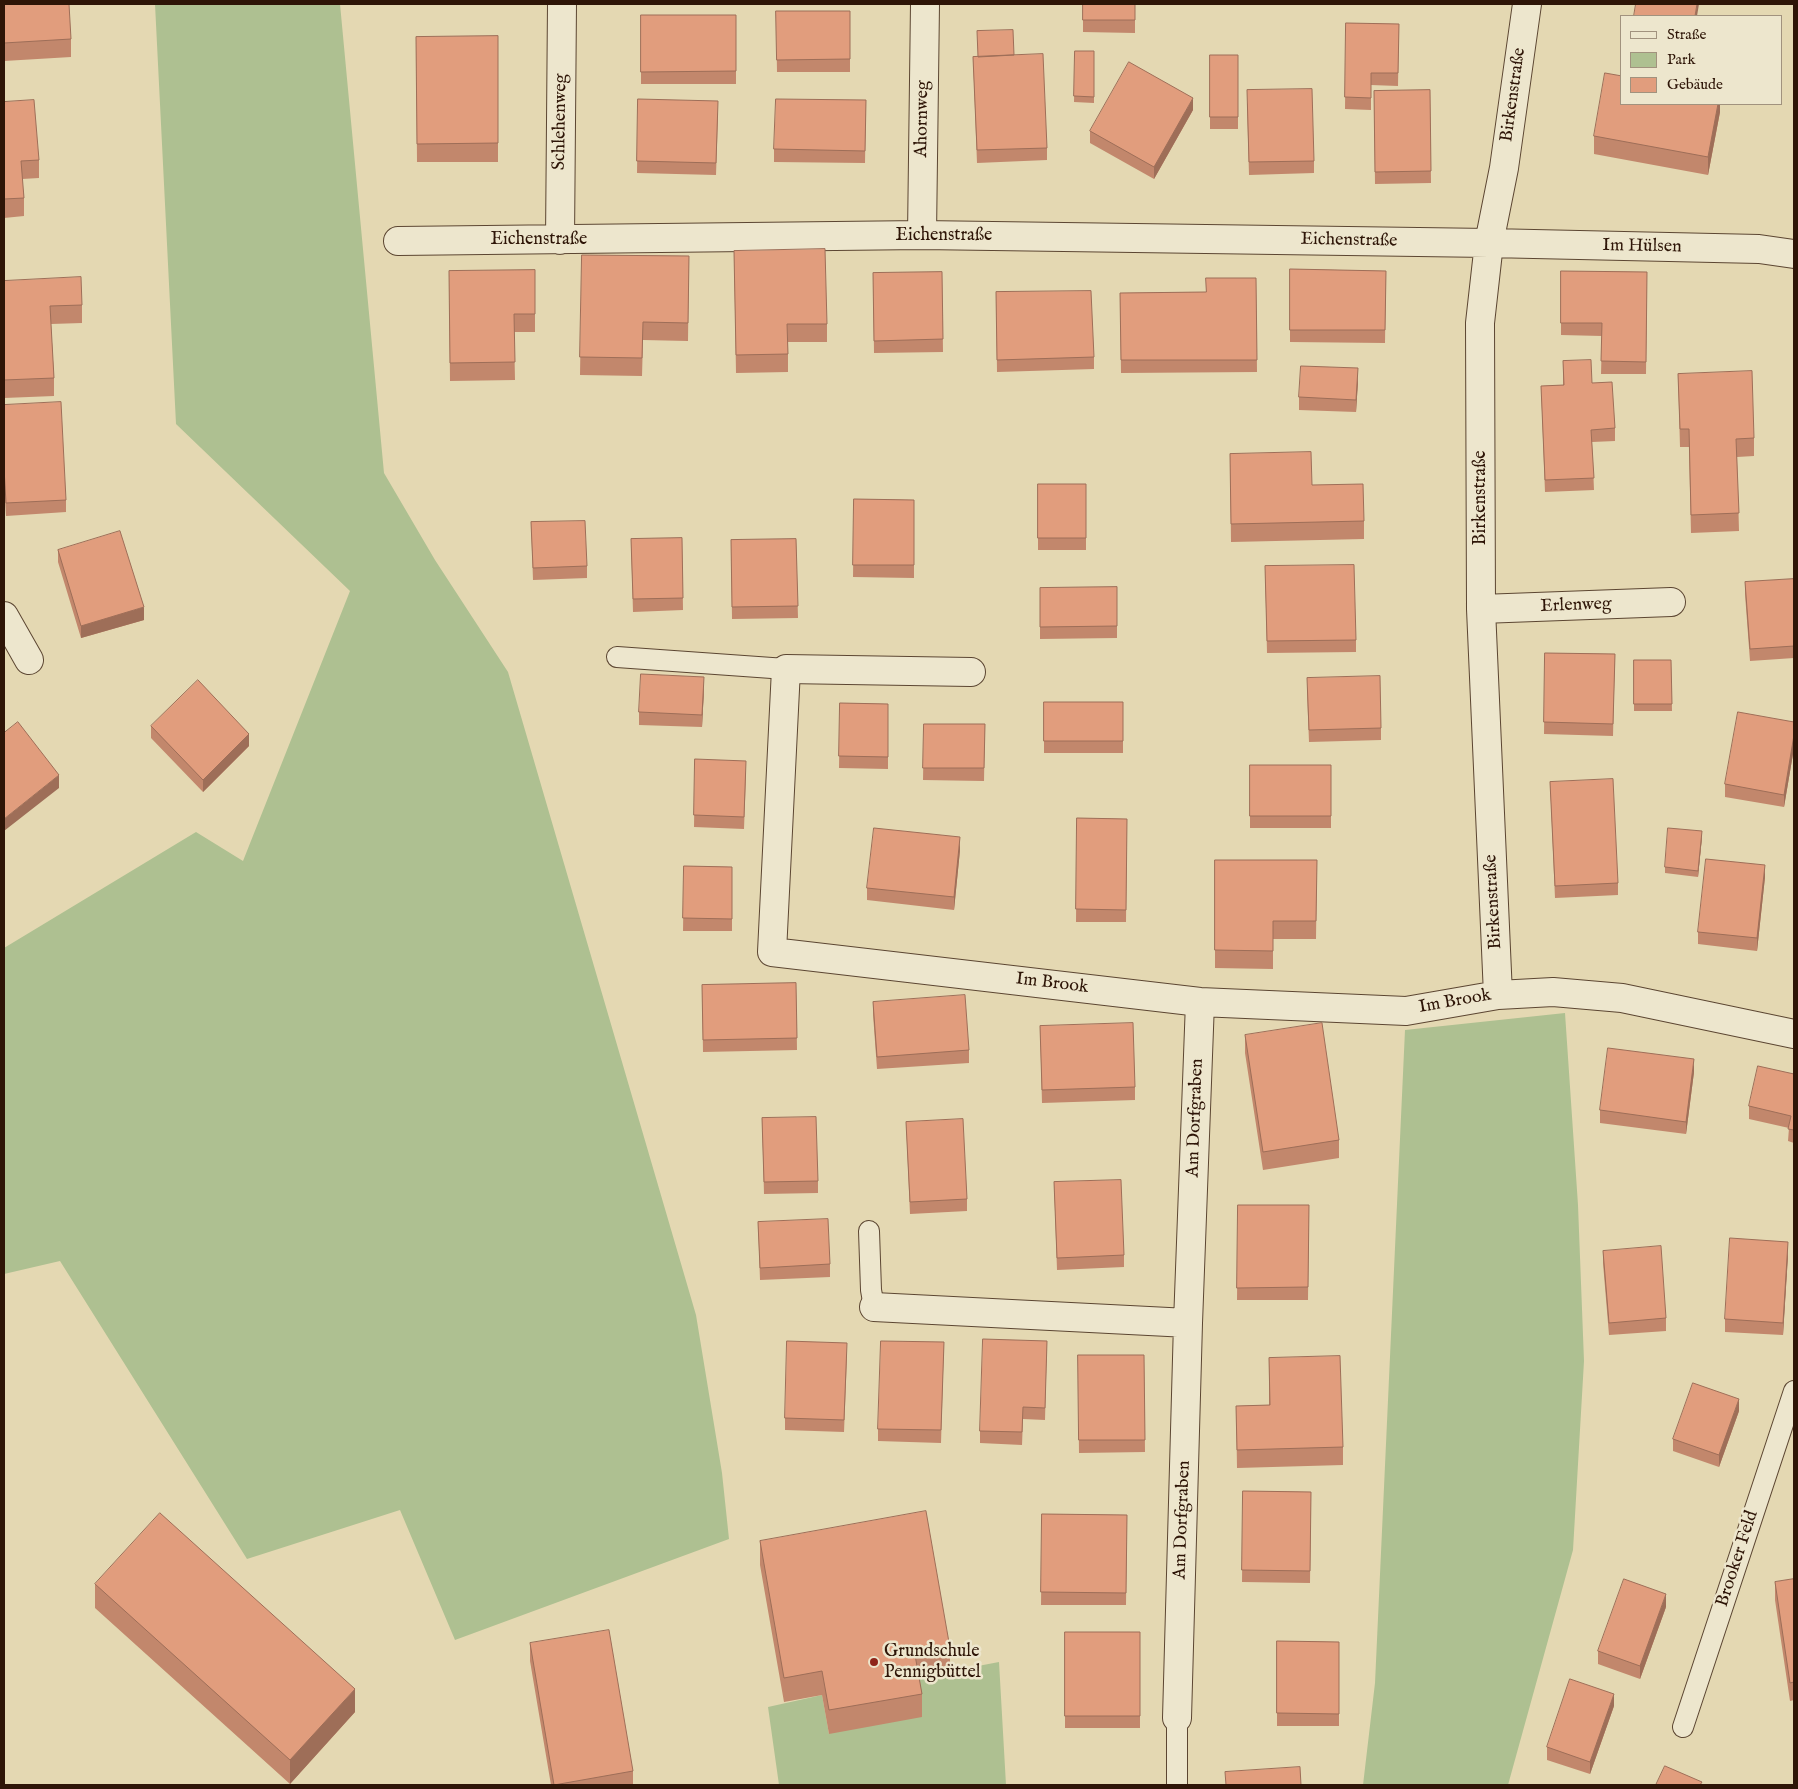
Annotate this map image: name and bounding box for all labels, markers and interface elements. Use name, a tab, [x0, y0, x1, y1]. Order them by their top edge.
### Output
legend	[1620, 15, 1783, 105]
text: Straße	[1667, 25, 1706, 44]
street label: Birkenstraße	[1497, 46, 1531, 144]
text: Park	[1667, 50, 1696, 69]
street label: Schlehenweg	[549, 74, 573, 170]
text: Gebäude	[1667, 75, 1723, 94]
street label: Ahornweg	[912, 80, 934, 158]
street label: Eichenstraße	[896, 225, 992, 247]
street label: Eichenstraße	[491, 229, 587, 251]
street label: Eichenstraße	[1300, 229, 1398, 253]
street label: Im Hülsen	[1602, 236, 1682, 258]
street label: Birkenstraße	[1470, 450, 1492, 546]
street label: Erlenweg	[1540, 594, 1612, 618]
street label: Birkenstraße	[1481, 854, 1507, 950]
street label: Im Brook	[1014, 969, 1090, 999]
street label: Im Brook	[1417, 985, 1493, 1019]
street label: Am Dorfgraben	[1183, 1058, 1209, 1178]
street label: Am Dorfgraben	[1170, 1460, 1196, 1580]
street label: Brooker Feld	[1712, 1508, 1764, 1610]
place label: Grundschule Pennigbüttel	[884, 1641, 981, 1684]
marker: Grundschule Pennigbüttel	[868, 1656, 880, 1668]

